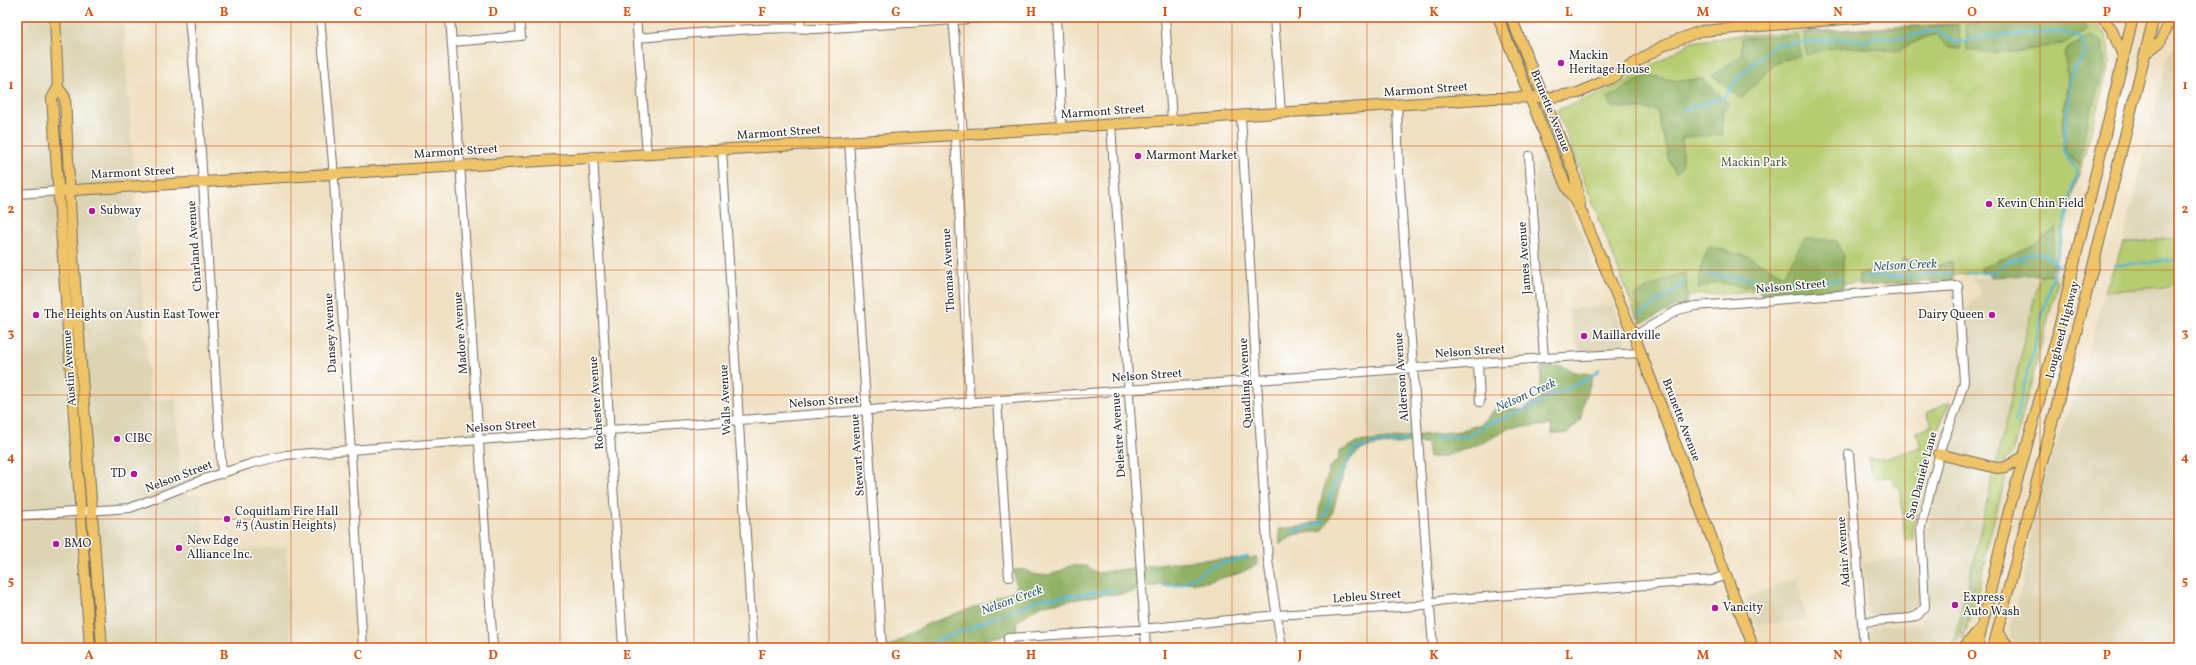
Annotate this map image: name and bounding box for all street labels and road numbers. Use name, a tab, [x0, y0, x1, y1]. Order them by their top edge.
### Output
street label: Brunette Avenue	[1526, 67, 1574, 155]
street label: Marmont Street	[1383, 79, 1469, 101]
street label: Marmont Street	[1060, 101, 1146, 123]
street label: Marmont Street	[736, 122, 822, 144]
street label: Marmont Street	[413, 141, 499, 163]
street label: Marmont Street	[90, 163, 176, 183]
street label: Charland Avenue	[184, 200, 206, 292]
street label: James Avenue	[1514, 221, 1536, 295]
street label: Thomas Avenue	[939, 227, 959, 312]
street label: Nelson Street	[1755, 276, 1827, 298]
street label: Lougheed Highway	[2042, 279, 2084, 381]
street label: Madore Avenue	[450, 291, 472, 375]
street label: Dansey Avenue	[321, 292, 341, 374]
street label: Austin Avenue	[59, 329, 81, 407]
street label: Alderson Avenue	[1391, 331, 1413, 422]
street label: Quadling Avenue	[1236, 337, 1256, 429]
street label: Nelson Street	[1434, 342, 1506, 362]
street label: Rochester Avenue	[586, 355, 608, 450]
street label: Walls Avenue	[716, 364, 736, 436]
street label: Nelson Street	[1111, 366, 1183, 386]
street label: Brunette Avenue	[1658, 376, 1704, 464]
street label: Nelson Street	[788, 392, 860, 412]
street label: Delestre Avenue	[1108, 392, 1130, 478]
street label: Stewart Avenue	[847, 413, 869, 497]
street label: Nelson Street	[465, 417, 537, 437]
street label: San Daniele Lane	[1903, 430, 1942, 522]
street label: Nelson Street	[143, 457, 215, 497]
street label: Adair Avenue	[1834, 516, 1854, 588]
street label: Lebleu Street	[1332, 587, 1402, 607]

